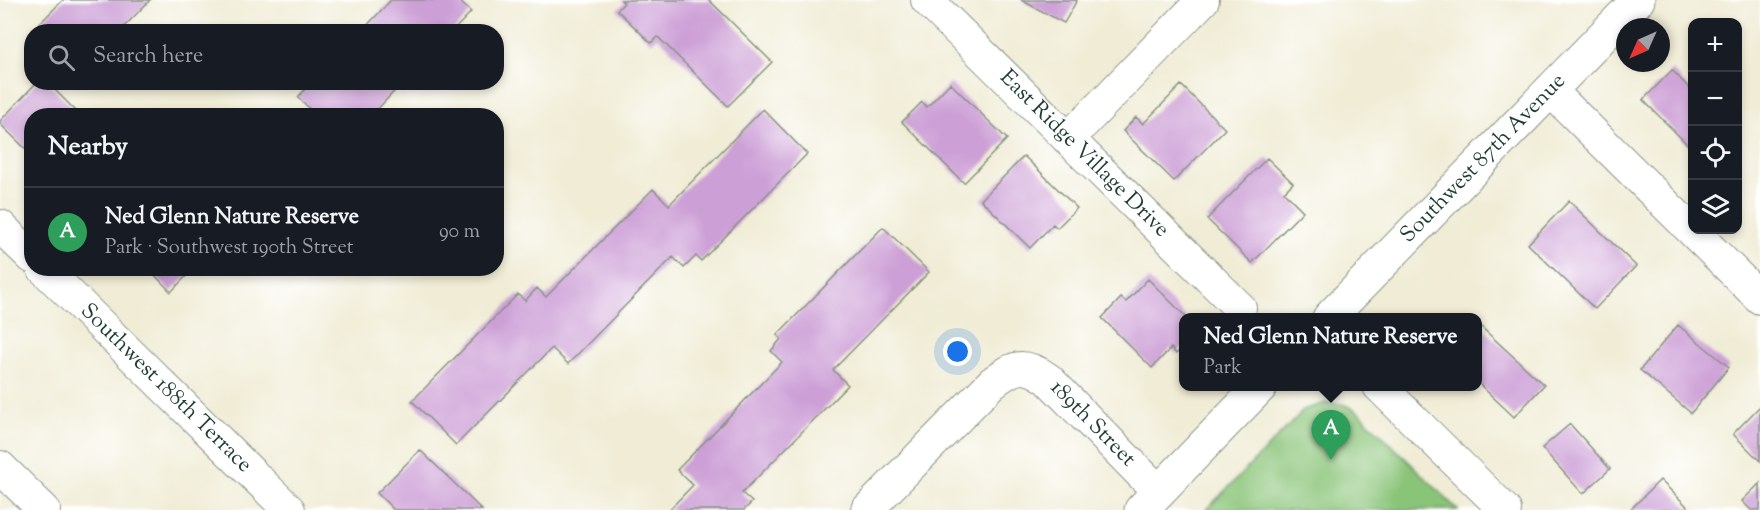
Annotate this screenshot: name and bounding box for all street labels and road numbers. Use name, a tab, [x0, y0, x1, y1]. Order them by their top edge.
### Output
street label: East Ridge Village Drive	[992, 63, 1176, 245]
street label: Southwest 87th Avenue	[1394, 67, 1574, 251]
street label: Southwest 188th Terrace	[72, 297, 259, 481]
street label: 189th Street	[1042, 373, 1143, 475]

